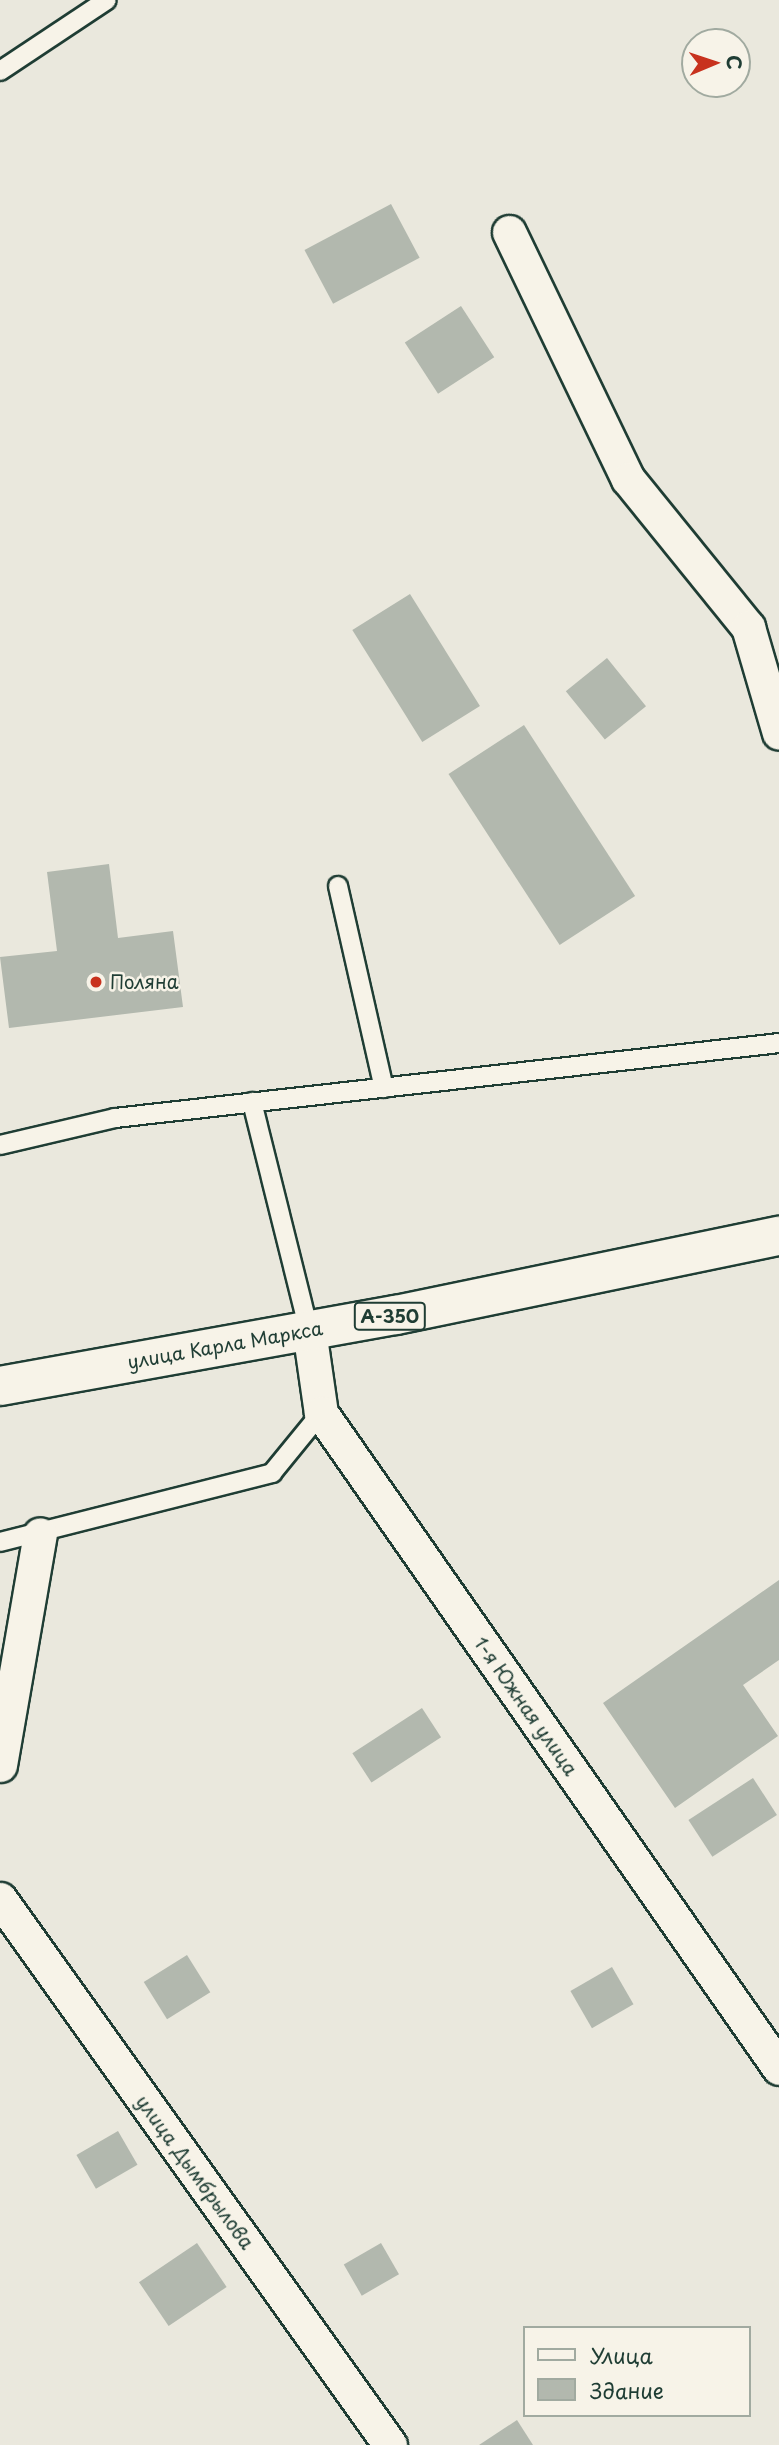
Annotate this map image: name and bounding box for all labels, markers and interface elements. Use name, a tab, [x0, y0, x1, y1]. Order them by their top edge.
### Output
north arrow	[681, 28, 751, 98]
text: С	[721, 55, 749, 70]
place label: Поляна	[110, 971, 179, 993]
marker: Поляна	[88, 974, 104, 990]
road number: А-350	[353, 1302, 427, 1330]
street label: улица Карла Маркса	[125, 1317, 325, 1373]
street label: 1-я Южная улица	[469, 1632, 583, 1780]
street label: улица Дымбрылова	[131, 2090, 259, 2254]
legend	[524, 2326, 751, 2417]
text: Улица	[590, 2339, 653, 2371]
text: Здание	[590, 2374, 664, 2406]

